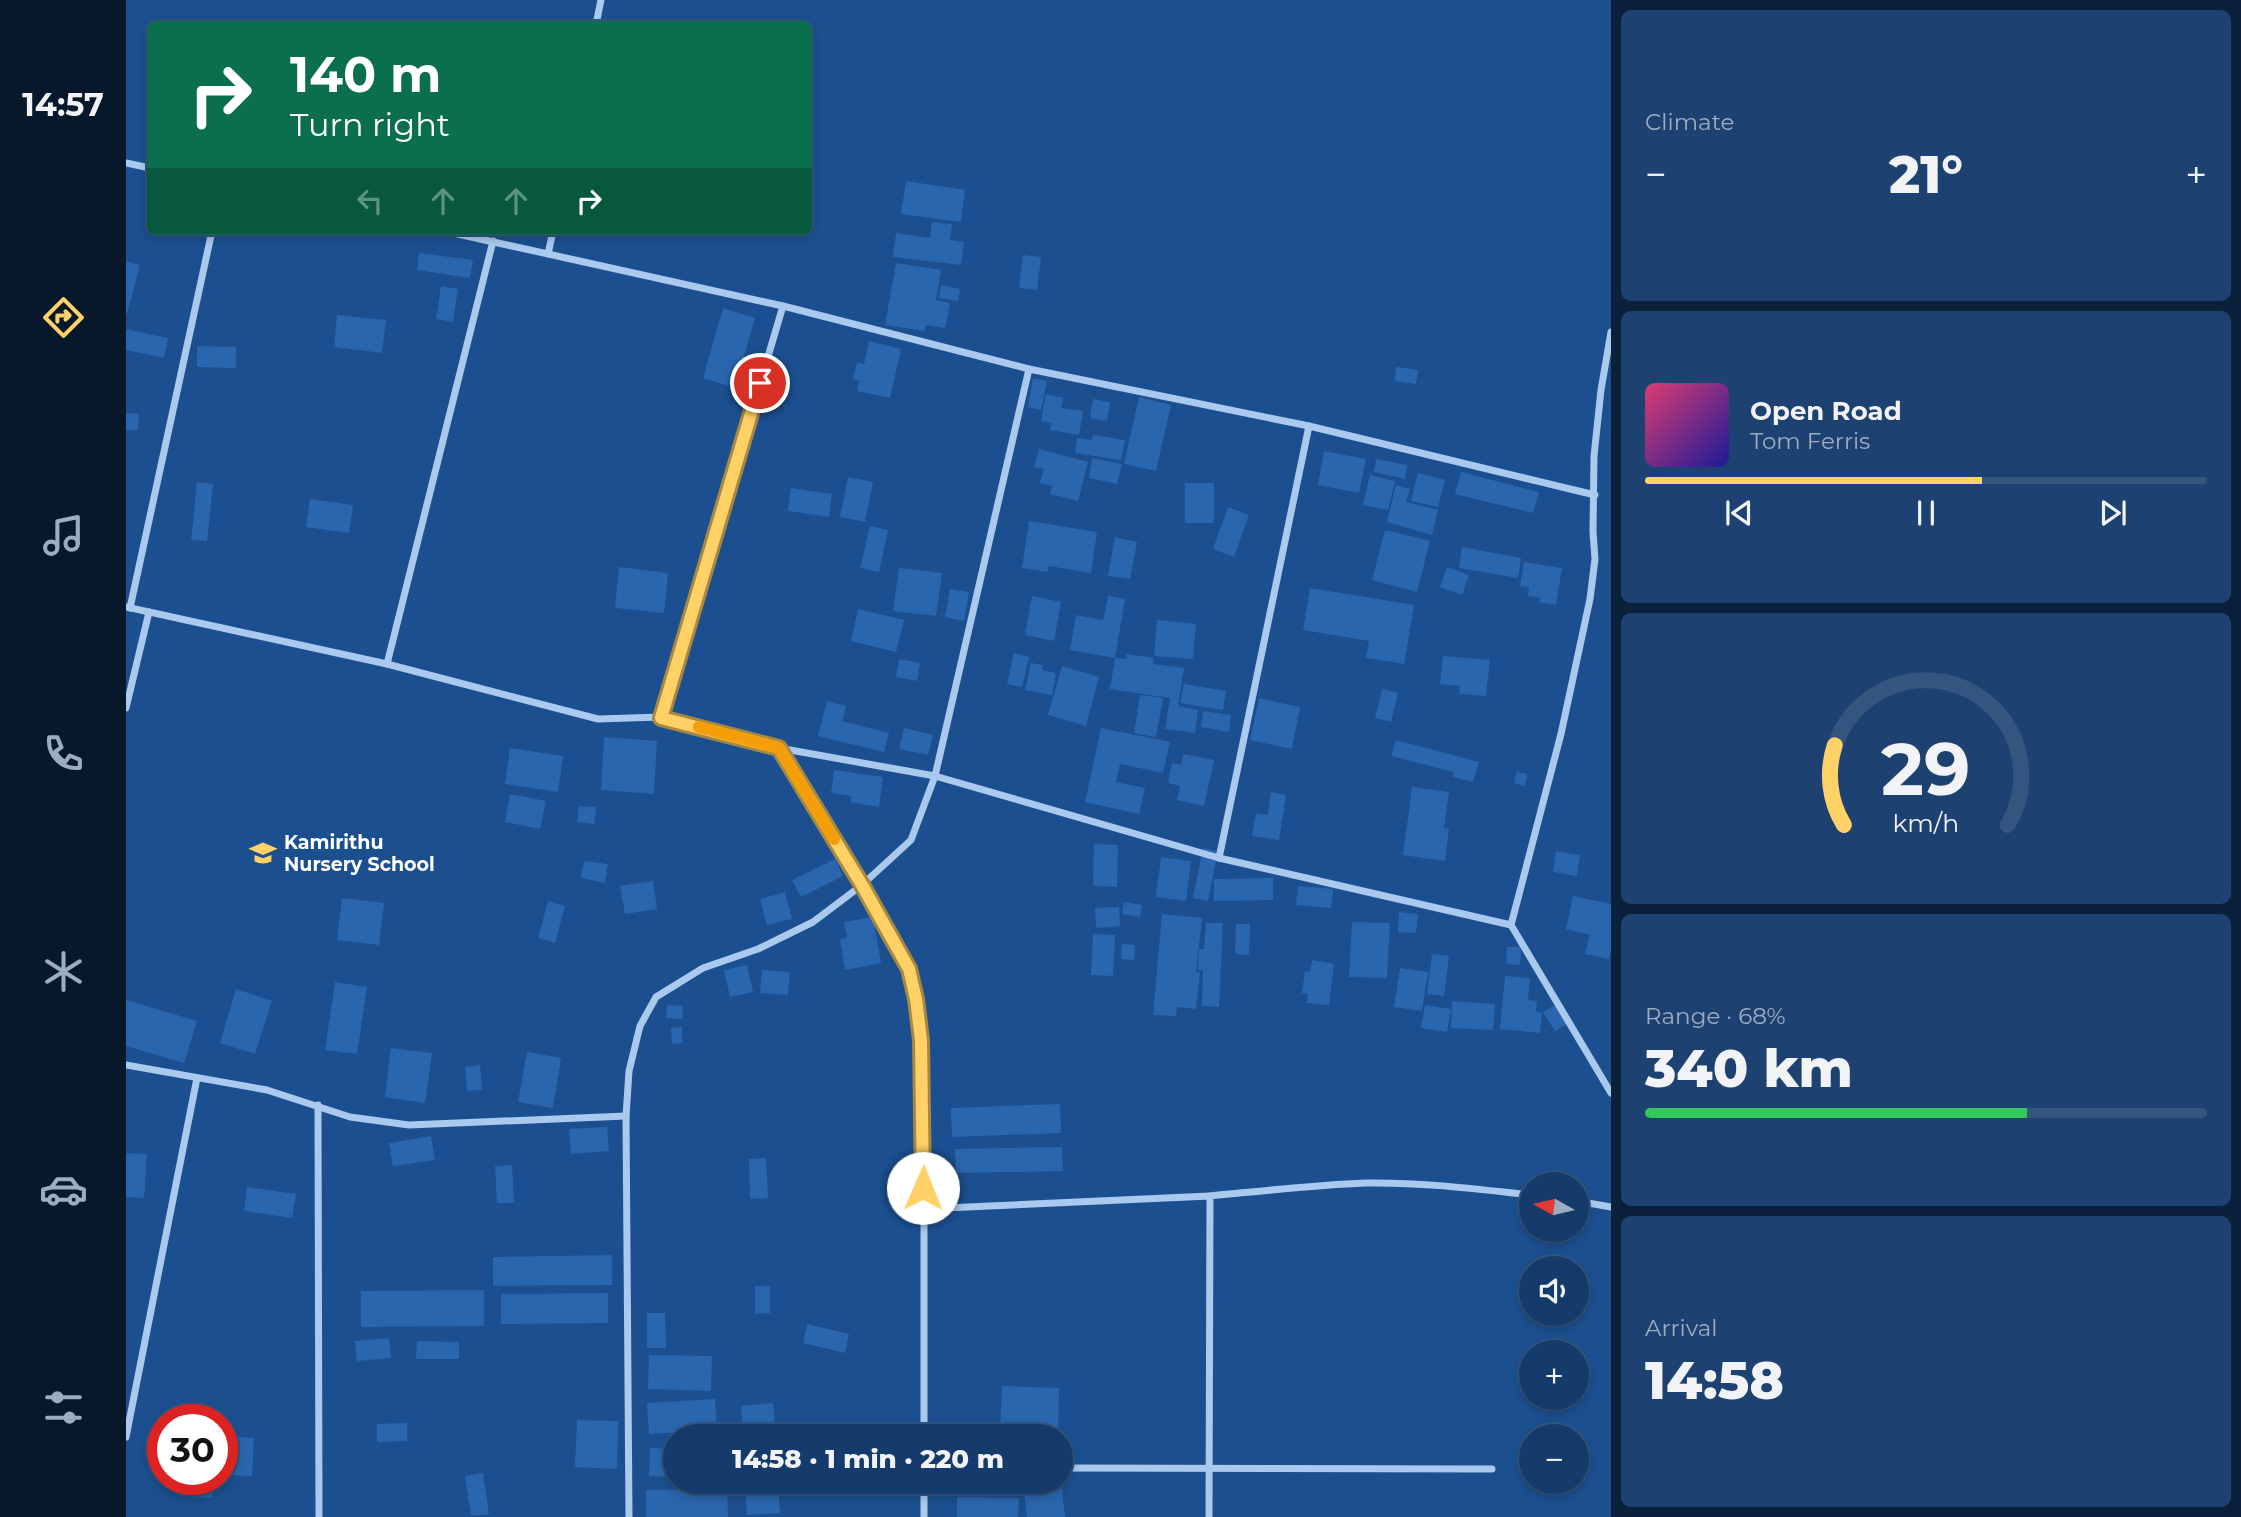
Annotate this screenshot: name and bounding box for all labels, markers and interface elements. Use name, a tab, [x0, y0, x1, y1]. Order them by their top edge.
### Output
text: 140 m	[290, 45, 442, 104]
icon: right	[175, 49, 266, 140]
text: 14:57	[22, 85, 104, 124]
text: Turn right	[290, 105, 450, 144]
text: Climate	[1645, 108, 1734, 136]
text: 21°	[1889, 143, 1963, 206]
text: −	[1645, 151, 1667, 198]
text: +	[2185, 151, 2207, 198]
icon: left	[351, 182, 389, 220]
icon: ahead	[424, 182, 462, 220]
icon: ahead	[497, 182, 535, 220]
icon: right	[570, 182, 608, 220]
icon: directions	[39, 293, 88, 342]
pin	[730, 353, 790, 413]
icon: arrive	[741, 364, 779, 402]
text: Open Road	[1750, 395, 1902, 427]
text: Tom Ferris	[1750, 427, 1870, 455]
icon: previous	[1720, 494, 1758, 532]
icon: pause	[1907, 494, 1945, 532]
icon: next	[2094, 494, 2132, 532]
icon: music	[39, 511, 88, 560]
text: 29	[1881, 725, 1971, 813]
icon: phone	[39, 729, 88, 778]
text: km/h	[1893, 807, 1959, 837]
place label: Kamirithu Nursery School	[284, 831, 435, 876]
school or university icon: Kamirithu Nursery School	[248, 838, 278, 868]
icon: climate	[39, 947, 88, 996]
text: Range · 68%	[1645, 1002, 1786, 1030]
text: 340 km	[1645, 1037, 1853, 1100]
position arrow	[886, 1151, 960, 1225]
icon: car	[39, 1165, 88, 1214]
north arrow	[1519, 1172, 1589, 1242]
map controls	[1519, 1172, 1589, 1494]
button: sound	[1519, 1256, 1589, 1326]
text: Arrival	[1645, 1314, 1718, 1342]
button: +	[1519, 1340, 1589, 1410]
text: 14:58	[1645, 1349, 1784, 1412]
icon: filters	[39, 1383, 88, 1432]
speed limit sign: 30	[147, 1404, 238, 1495]
button: −	[1519, 1424, 1589, 1494]
text: 14:58 · 1 min · 220 m	[732, 1443, 1004, 1475]

